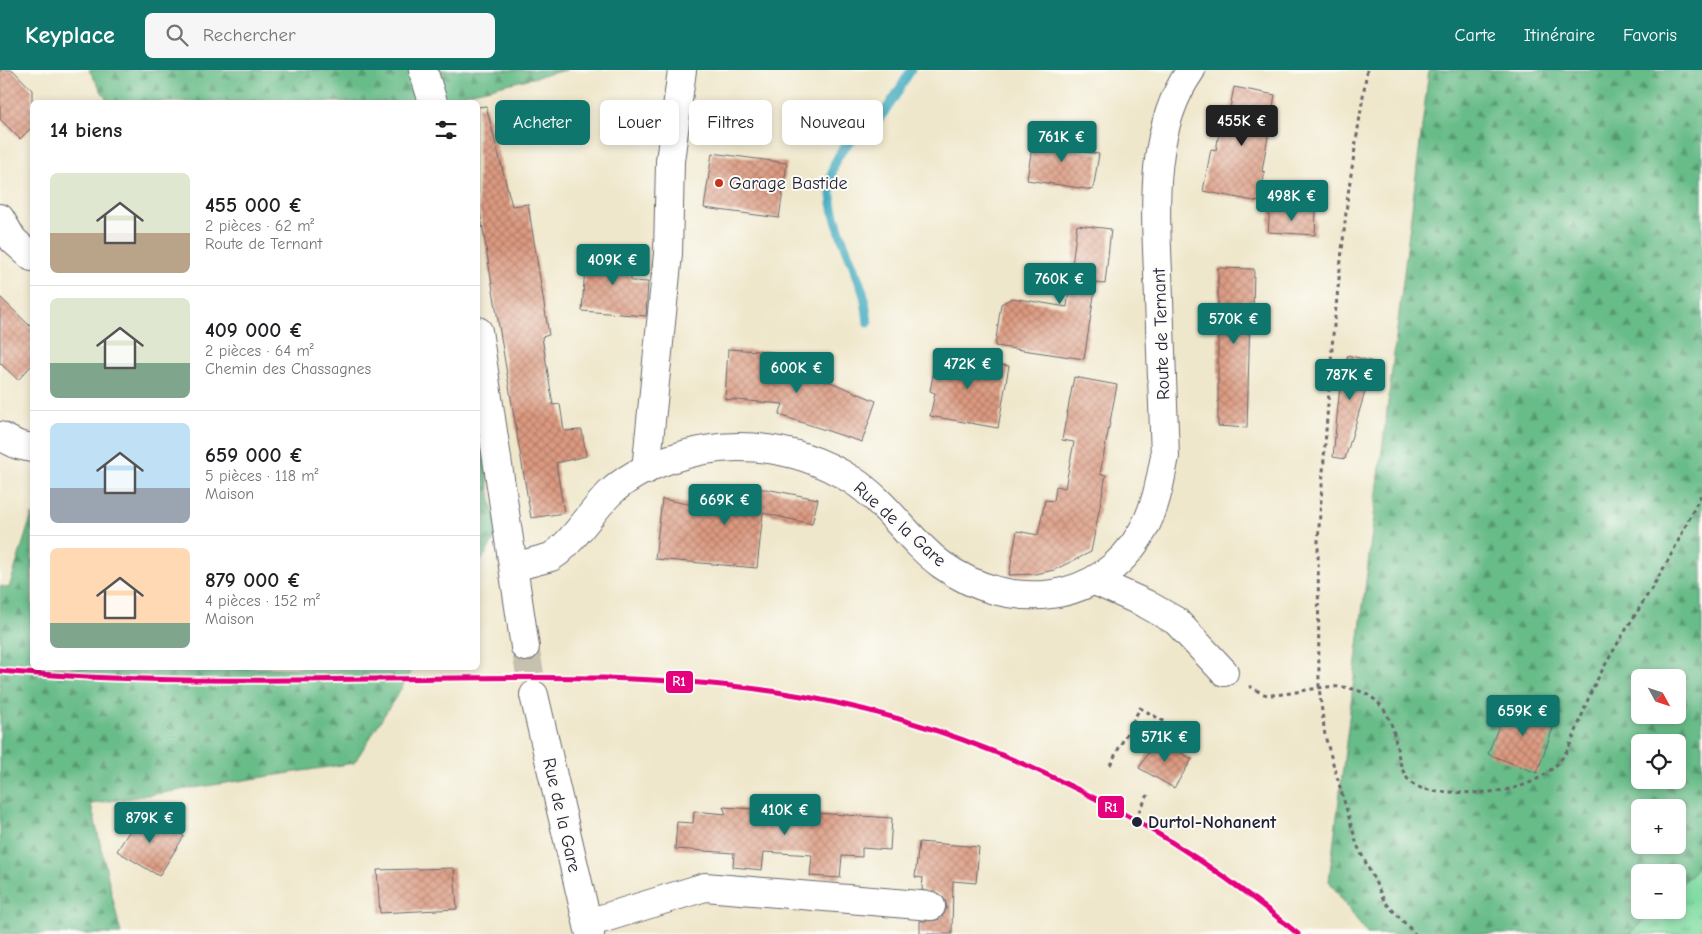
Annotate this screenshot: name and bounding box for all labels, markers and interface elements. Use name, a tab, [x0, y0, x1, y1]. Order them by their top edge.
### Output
search box	[145, 13, 495, 58]
text: Keyplace	[25, 21, 115, 49]
icon: search	[163, 21, 191, 49]
text: Rechercher	[203, 24, 296, 46]
text: Carte	[1455, 25, 1496, 46]
text: Itinéraire	[1524, 25, 1595, 46]
text: Favoris	[1623, 25, 1677, 46]
chip: Acheter	[495, 100, 590, 145]
chip: Louer	[600, 100, 679, 145]
chip: Filtres	[689, 100, 772, 145]
chip: Nouveau	[782, 100, 883, 145]
pin: 455K €	[1201, 104, 1283, 147]
text: 455K €	[1217, 112, 1267, 130]
icon: filters	[432, 116, 460, 144]
text: 14 biens	[50, 118, 122, 142]
pin: 761K €	[1021, 121, 1103, 163]
text: 761K €	[1039, 128, 1085, 146]
place label: Garage Bastide	[729, 173, 848, 194]
marker: Garage Bastide	[713, 177, 725, 189]
pin: 498K €	[1251, 180, 1333, 222]
text: 498K €	[1267, 187, 1317, 205]
icon: home	[90, 193, 150, 253]
text: 455 000 €	[205, 193, 303, 217]
text: 2 pièces · 62 m²	[205, 217, 314, 235]
text: Route de Ternant	[205, 235, 322, 253]
pin: 409K €	[572, 244, 654, 286]
text: 409K €	[588, 251, 638, 269]
pin: 760K €	[1019, 262, 1101, 305]
street label: Route de Ternant	[1149, 267, 1174, 400]
text: 760K €	[1035, 270, 1085, 288]
pin: 570K €	[1193, 302, 1275, 345]
text: 570K €	[1209, 310, 1259, 328]
icon: home	[90, 318, 150, 378]
text: 409 000 €	[205, 318, 303, 342]
text: 2 pièces · 64 m²	[205, 342, 314, 360]
pin: 472K €	[927, 348, 1009, 390]
pin: 600K €	[756, 352, 838, 394]
text: 472K €	[944, 355, 992, 373]
pin: 787K €	[1309, 358, 1391, 401]
text: 600K €	[771, 359, 823, 377]
text: Chemin des Chassagnes	[205, 360, 371, 378]
text: 787K €	[1326, 366, 1374, 384]
icon: home	[90, 443, 150, 503]
text: 659 000 €	[205, 443, 304, 467]
text: 5 pièces · 118 m²	[205, 467, 319, 485]
street label: Rue de la Gare	[849, 478, 950, 571]
pin: 669K €	[684, 484, 766, 526]
text: Maison	[205, 485, 254, 503]
text: 669K €	[700, 491, 750, 509]
icon: home	[90, 568, 150, 628]
text: 879 000 €	[205, 568, 301, 592]
text: 4 pièces · 152 m²	[205, 592, 320, 610]
text: Maison	[205, 610, 254, 628]
north arrow	[1631, 669, 1686, 724]
map controls	[1631, 669, 1686, 919]
line badge: R1	[665, 670, 694, 694]
text: R1	[672, 673, 686, 690]
pin: 659K €	[1482, 694, 1564, 737]
text: 659K €	[1498, 702, 1548, 720]
pin: 571K €	[1124, 720, 1206, 763]
text: 571K €	[1141, 728, 1189, 746]
button: locate	[1631, 734, 1686, 789]
street label: Rue de la Gare	[538, 756, 585, 874]
pin: 410K €	[744, 794, 826, 836]
line badge: R1	[1097, 795, 1125, 819]
text: R1	[1104, 799, 1118, 816]
button: +	[1631, 799, 1686, 854]
text: 410K €	[761, 801, 809, 819]
pin: 879K €	[109, 802, 191, 844]
text: 879K €	[125, 809, 175, 827]
place label: Durtol-Nohanent	[1148, 812, 1277, 833]
marker: Durtol-Nohanent	[1130, 815, 1144, 829]
button: −	[1631, 864, 1686, 919]

